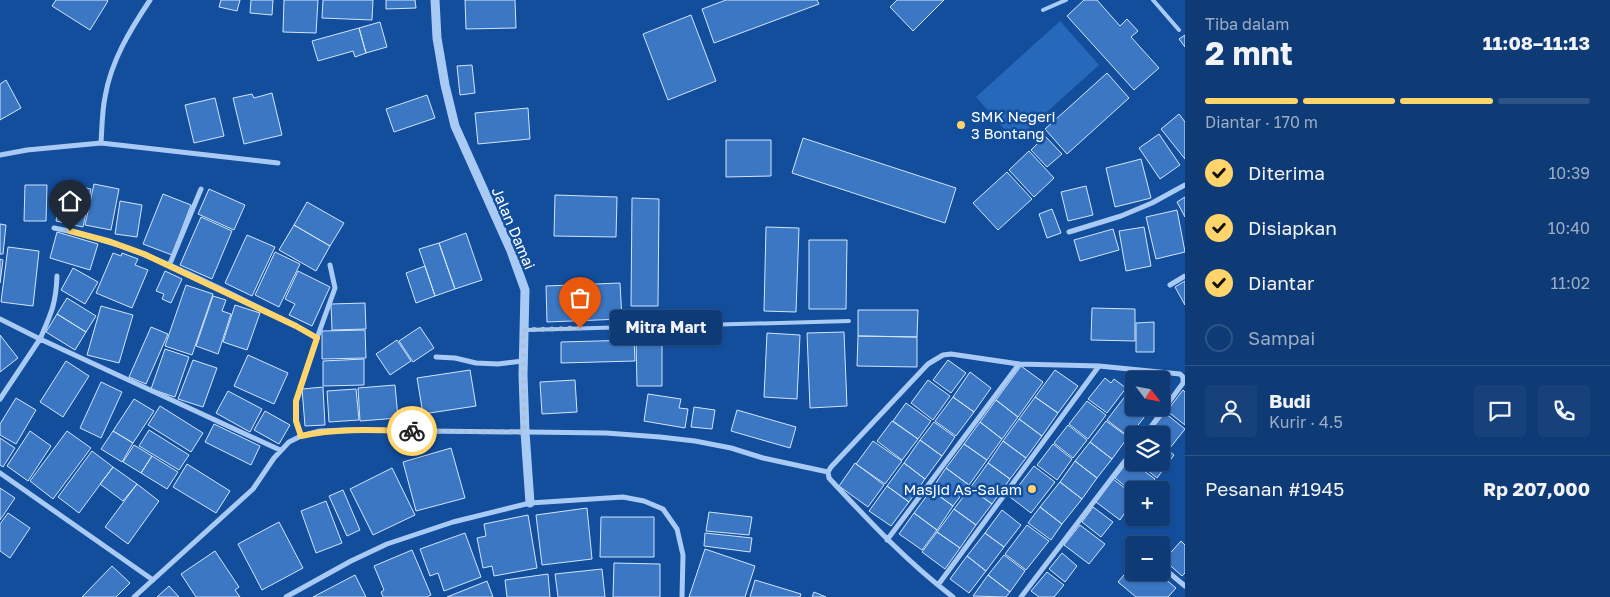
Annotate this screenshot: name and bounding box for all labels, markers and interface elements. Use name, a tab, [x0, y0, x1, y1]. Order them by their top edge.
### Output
text: Tiba dalam	[1205, 14, 1289, 34]
text: 11:08–11:13	[1483, 31, 1590, 54]
text: 2 mnt	[1205, 34, 1293, 72]
place label: SMK Negeri 3 Bontang	[971, 107, 1056, 142]
text: Diantar · 170 m	[1205, 112, 1318, 132]
marker: SMK Negeri 3 Bontang	[955, 119, 967, 131]
icon: check	[1205, 159, 1233, 187]
text: Diterima	[1248, 161, 1325, 184]
text: 10:39	[1548, 163, 1590, 183]
pin	[49, 180, 91, 231]
street label: Jalan Damai	[489, 184, 539, 272]
icon: home	[56, 187, 84, 215]
icon: check	[1205, 214, 1233, 242]
text: Disiapkan	[1248, 216, 1337, 239]
text: 10:40	[1548, 218, 1590, 238]
icon: check	[1205, 269, 1233, 297]
text: Diantar	[1248, 271, 1314, 294]
text: 11:02	[1550, 273, 1590, 293]
pin	[559, 277, 601, 328]
icon: bag	[566, 284, 594, 312]
callout: Mitra Mart	[610, 310, 722, 346]
text: Mitra Mart	[626, 317, 706, 337]
text: Sampai	[1248, 326, 1315, 349]
north arrow	[1125, 371, 1170, 416]
map controls	[1125, 371, 1170, 581]
button: person	[1205, 385, 1257, 437]
button: chat	[1474, 385, 1526, 437]
button: phone	[1538, 385, 1590, 437]
text: Budi	[1269, 389, 1311, 412]
courier	[387, 406, 437, 456]
text: Kurir · 4.5	[1269, 412, 1343, 432]
icon: bike	[398, 417, 426, 445]
button: layers	[1125, 426, 1170, 471]
text: Pesanan #1945	[1205, 477, 1344, 500]
text: Rp 207,000	[1483, 477, 1590, 500]
place label: Masjid As-Salam	[903, 480, 1022, 498]
button: +	[1125, 481, 1170, 526]
marker: Masjid As-Salam	[1026, 483, 1038, 495]
button: −	[1125, 536, 1170, 581]

